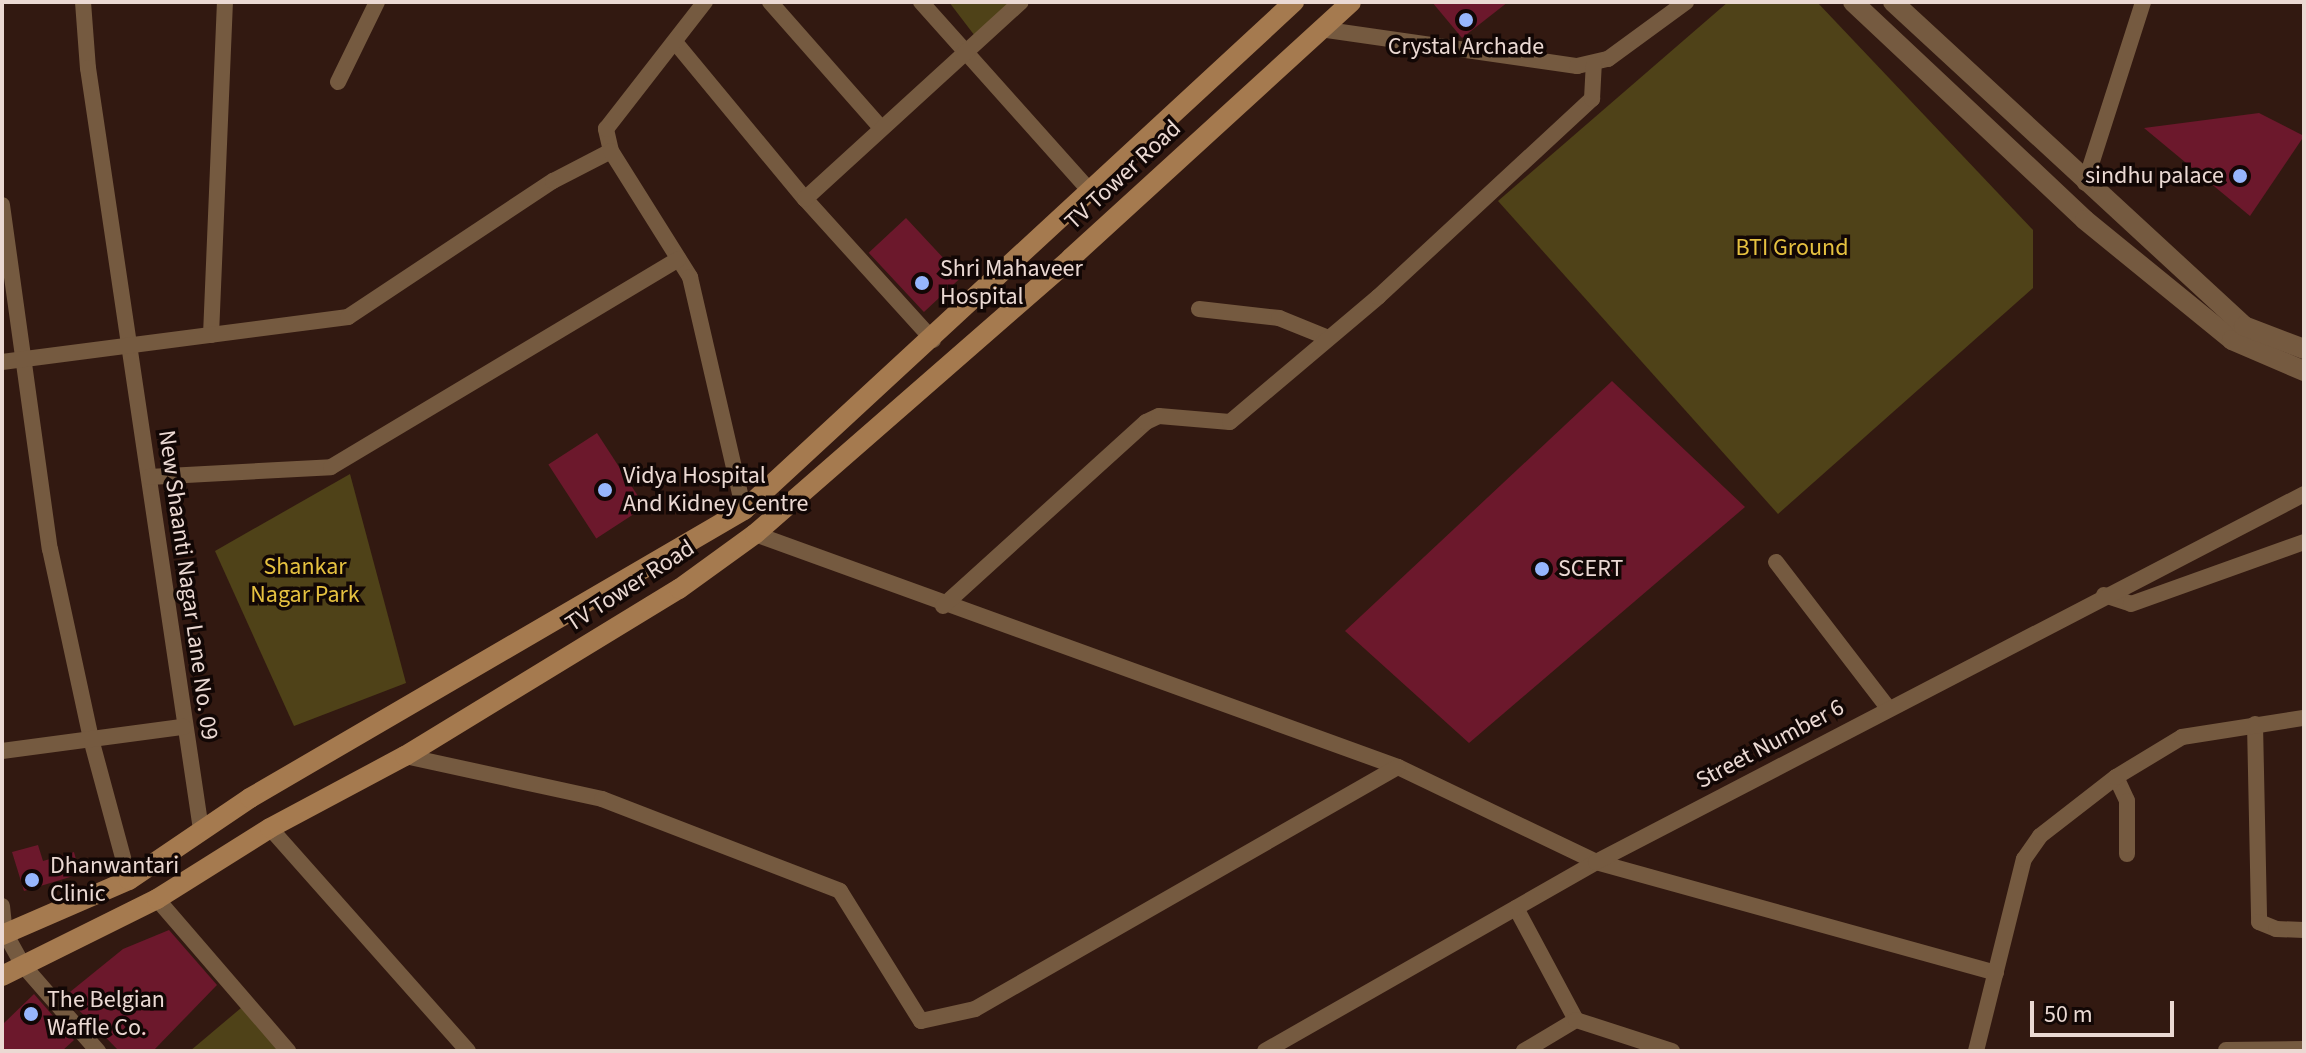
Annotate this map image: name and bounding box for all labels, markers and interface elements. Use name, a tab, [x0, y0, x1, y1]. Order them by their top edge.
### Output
marker: Crystal Archade	[1457, 11, 1475, 29]
place label: Crystal Archade	[1388, 33, 1544, 61]
street label: TV Tower Road	[1059, 114, 1187, 236]
place label: sindhu palace	[2085, 162, 2224, 190]
marker: sindhu palace	[2231, 167, 2249, 185]
park label: BTI Ground	[1736, 234, 1848, 262]
place label: Shri Mahaveer Hospital	[940, 255, 1083, 311]
marker: Shri Mahaveer Hospital	[911, 272, 933, 294]
street label: New Shaanti Nagar Lane No. 09	[152, 428, 224, 742]
place label: Vidya Hospital And Kidney Centre	[623, 462, 808, 518]
marker: Vidya Hospital And Kidney Centre	[594, 479, 616, 501]
street label: TV Tower Road	[560, 534, 700, 638]
park label: Shankar Nagar Park	[250, 553, 360, 609]
place label: SCERT	[1558, 555, 1623, 583]
marker: SCERT	[1533, 560, 1551, 578]
street label: Street Number 6	[1691, 693, 1849, 795]
place label: Dhanwantari Clinic	[50, 852, 179, 908]
marker: Dhanwantari Clinic	[21, 869, 43, 891]
scale bar	[2034, 985, 2178, 1035]
place label: The Belgian Waffle Co.	[47, 986, 165, 1042]
text: 50 m	[2044, 997, 2093, 1032]
marker: The Belgian Waffle Co.	[22, 1005, 40, 1023]

